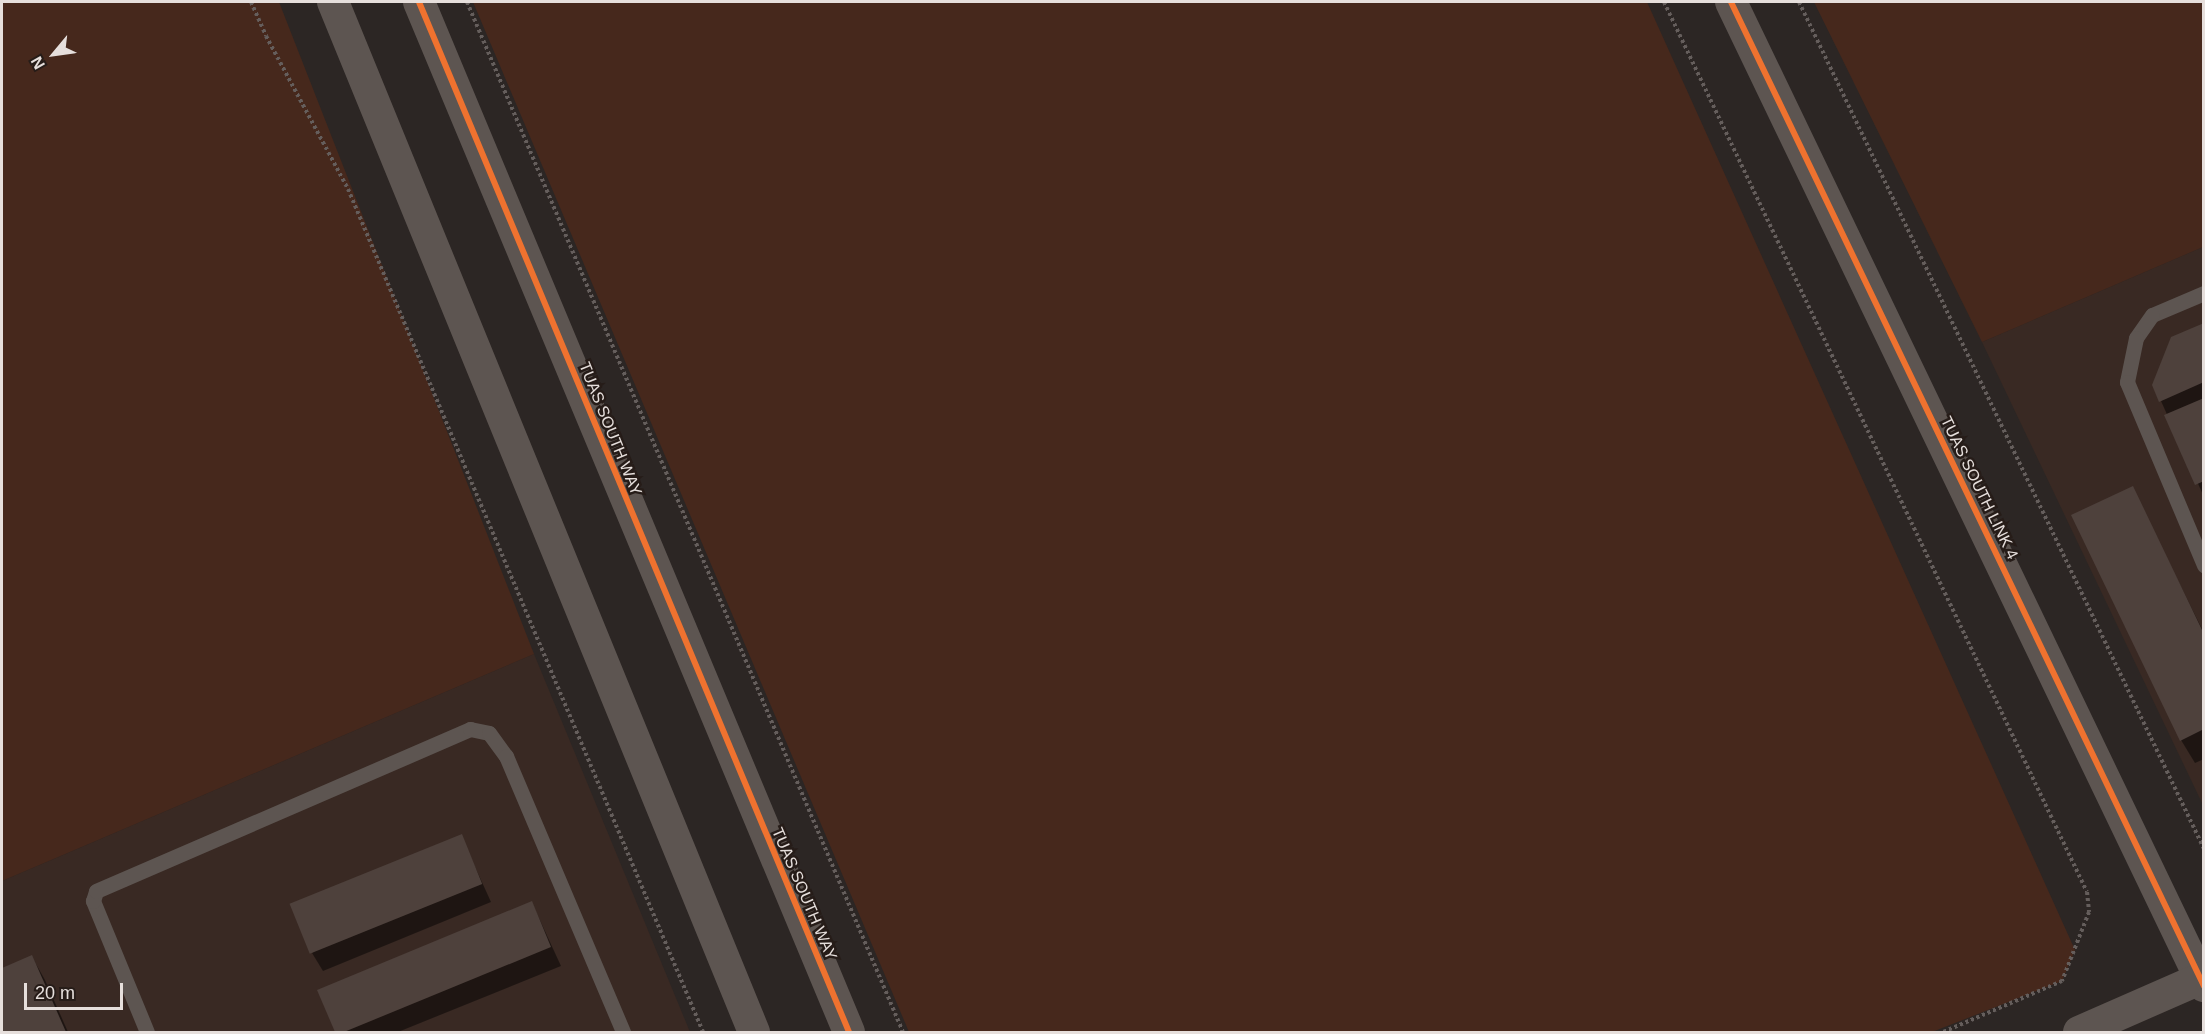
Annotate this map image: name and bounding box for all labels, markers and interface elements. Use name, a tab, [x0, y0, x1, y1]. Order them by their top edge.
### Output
north arrow	[24, 24, 84, 84]
text: N	[28, 54, 48, 72]
street label: TUAS SOUTH WAY	[574, 359, 646, 499]
street label: TUAS SOUTH LINK 4	[1936, 413, 2022, 563]
street label: TUAS SOUTH WAY	[767, 825, 841, 963]
scale bar	[27, 971, 126, 1009]
text: 20 m	[35, 983, 75, 1003]

